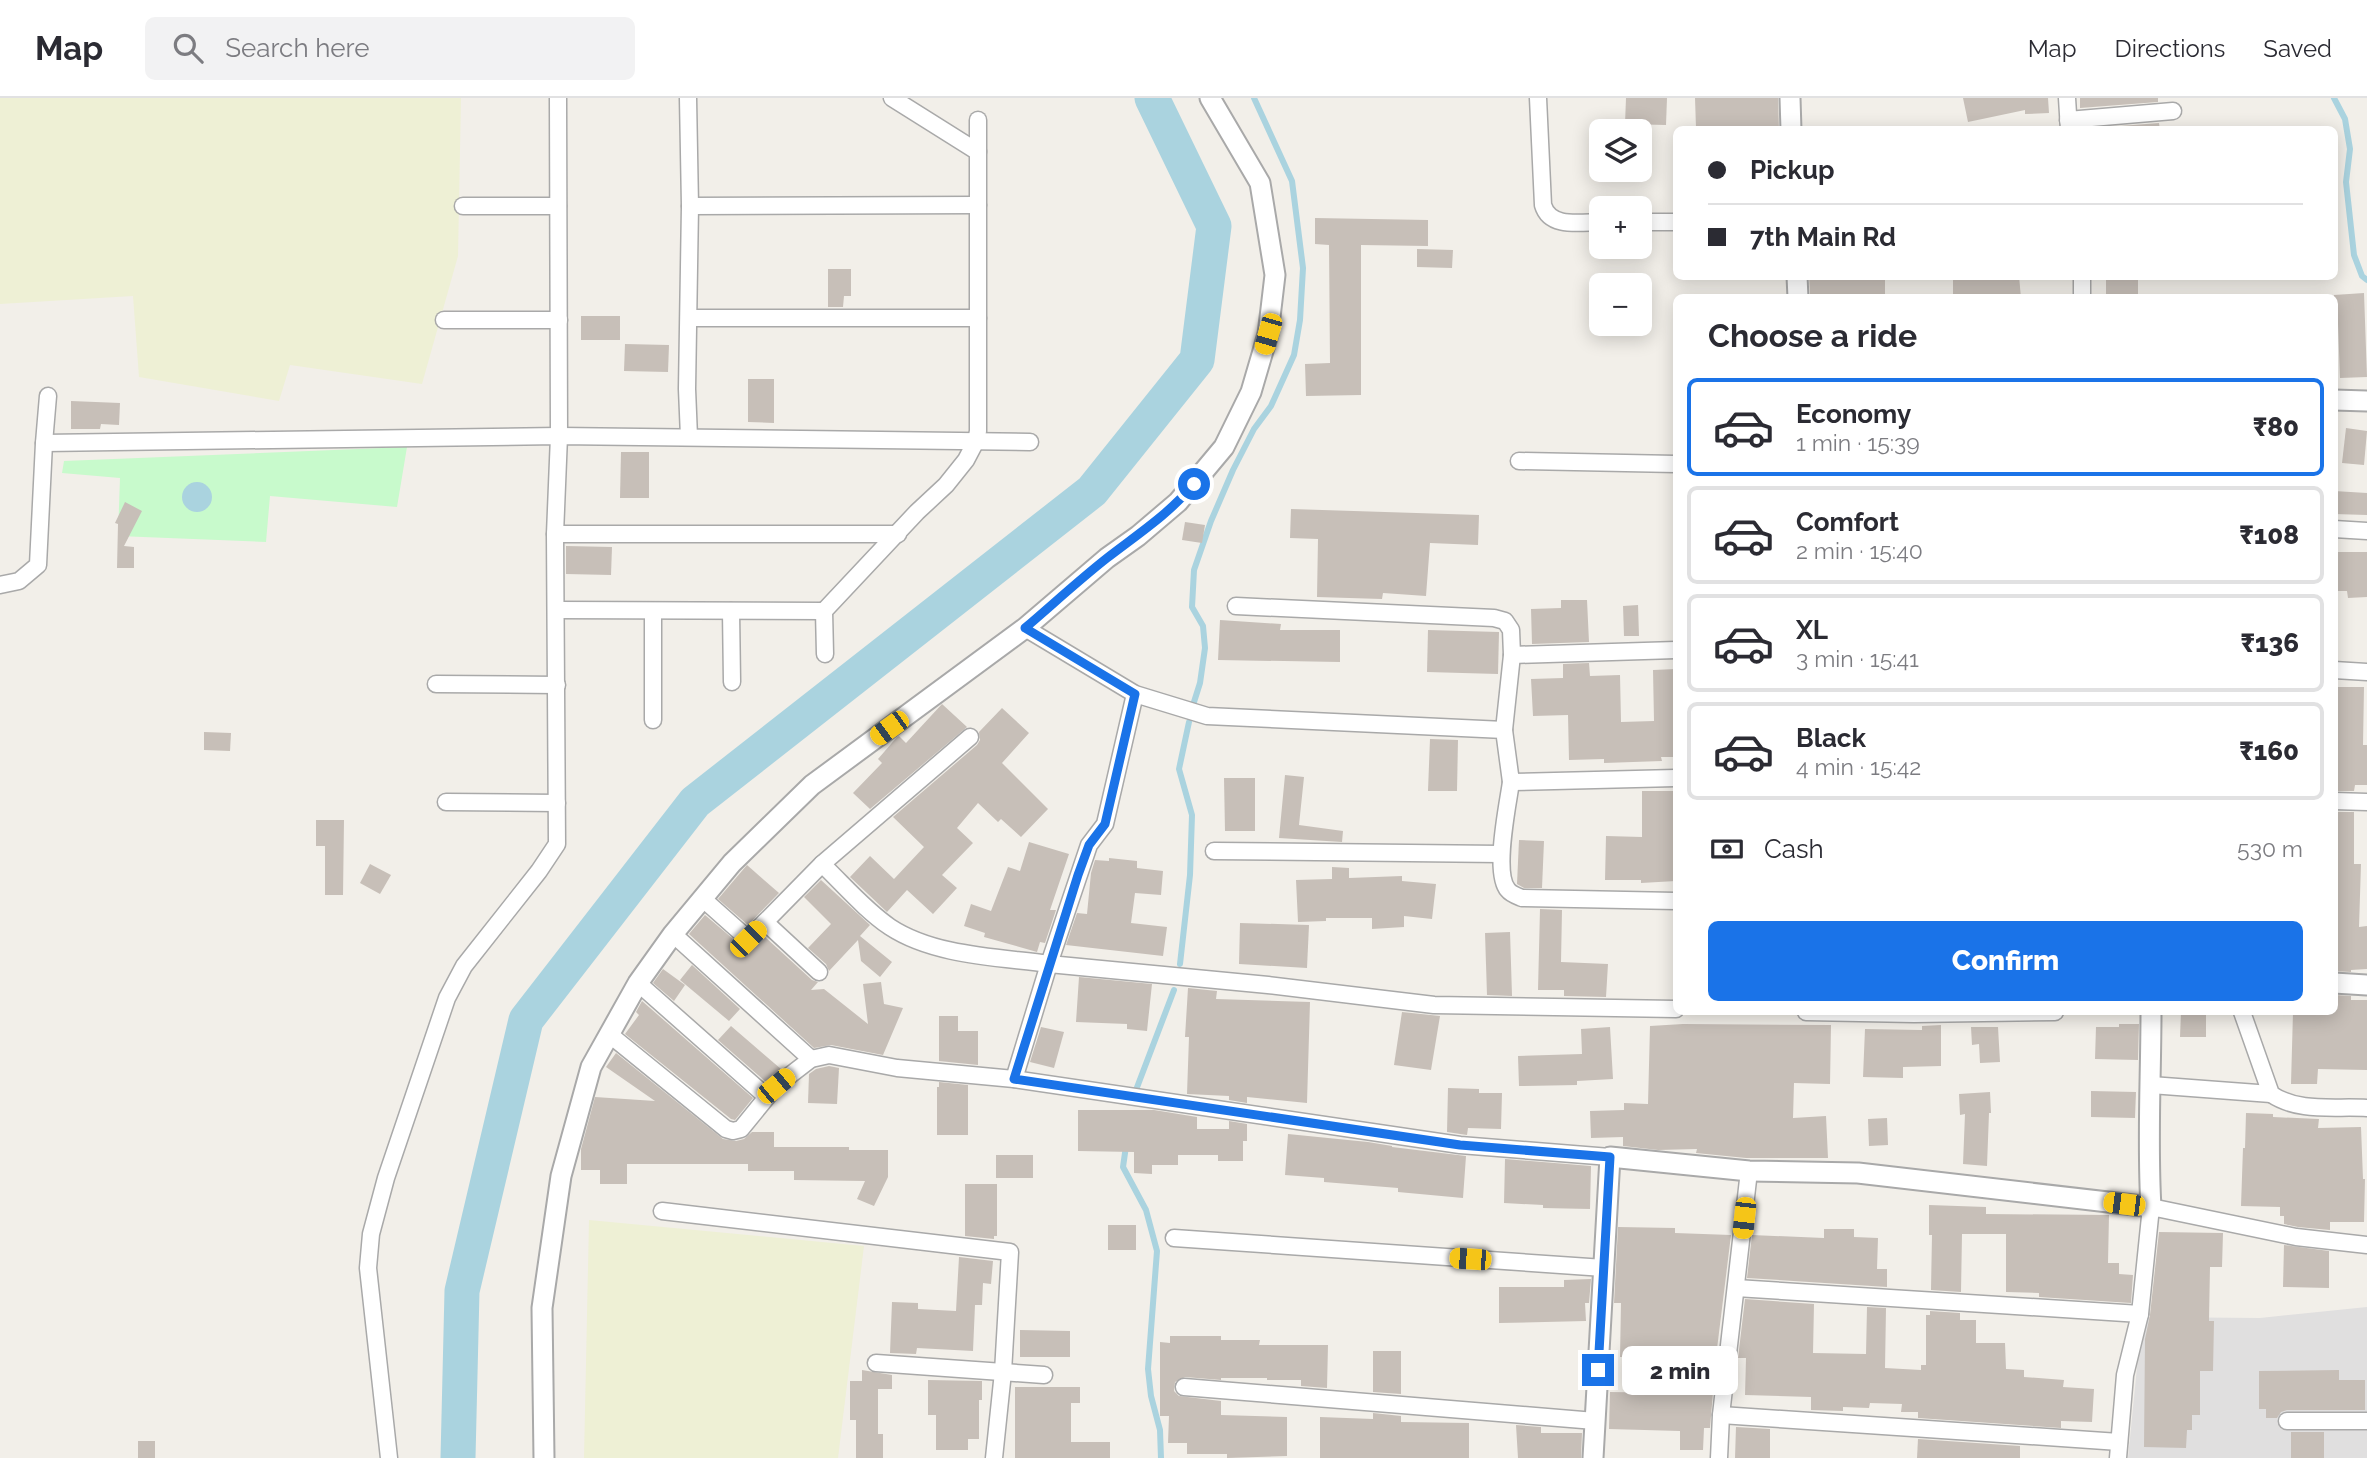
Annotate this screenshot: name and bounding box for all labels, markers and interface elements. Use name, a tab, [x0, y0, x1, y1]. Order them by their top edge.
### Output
search box	[145, 17, 635, 80]
text: Map	[35, 29, 103, 68]
icon: search	[169, 29, 207, 67]
text: Search here	[225, 33, 370, 63]
text: Map	[2028, 34, 2077, 63]
text: Directions	[2115, 34, 2225, 63]
text: Saved	[2263, 34, 2332, 63]
map controls	[1589, 119, 1652, 336]
button: layers	[1589, 119, 1652, 182]
text: Pickup	[1750, 155, 1835, 185]
button: +	[1589, 196, 1652, 259]
text: 7th Main Rd	[1750, 222, 1896, 252]
button: −	[1589, 273, 1652, 336]
car	[1253, 311, 1284, 357]
text: Choose a ride	[1708, 317, 1917, 354]
icon: car	[1712, 396, 1775, 459]
text: Economy	[1796, 399, 1911, 429]
text: ₹80	[2253, 412, 2299, 442]
text: 1 min · 15:39	[1796, 429, 1920, 456]
route start	[1178, 468, 1210, 500]
icon: car	[1712, 504, 1775, 567]
text: Comfort	[1796, 507, 1899, 537]
text: ₹108	[2239, 520, 2299, 550]
text: 2 min · 15:40	[1796, 537, 1923, 564]
icon: car	[1712, 612, 1775, 675]
text: XL	[1796, 615, 1828, 645]
text: ₹136	[2240, 628, 2299, 658]
text: 3 min · 15:41	[1796, 645, 1919, 672]
car	[866, 707, 913, 749]
icon: car	[1712, 720, 1775, 783]
text: Black	[1796, 723, 1866, 753]
text: ₹160	[2239, 736, 2299, 766]
text: 4 min · 15:42	[1796, 753, 1921, 780]
icon: cash	[1708, 830, 1746, 868]
text: Cash	[1764, 834, 1824, 864]
text: 530 m	[2237, 835, 2303, 862]
car	[726, 917, 771, 961]
button: Confirm	[1708, 921, 2303, 1001]
car	[754, 1064, 799, 1108]
car	[2102, 1191, 2147, 1217]
car	[1732, 1196, 1757, 1240]
car	[1449, 1247, 1492, 1271]
callout: 2 min	[1622, 1346, 1738, 1394]
route end	[1582, 1354, 1614, 1386]
text: 2 min	[1650, 1357, 1710, 1384]

